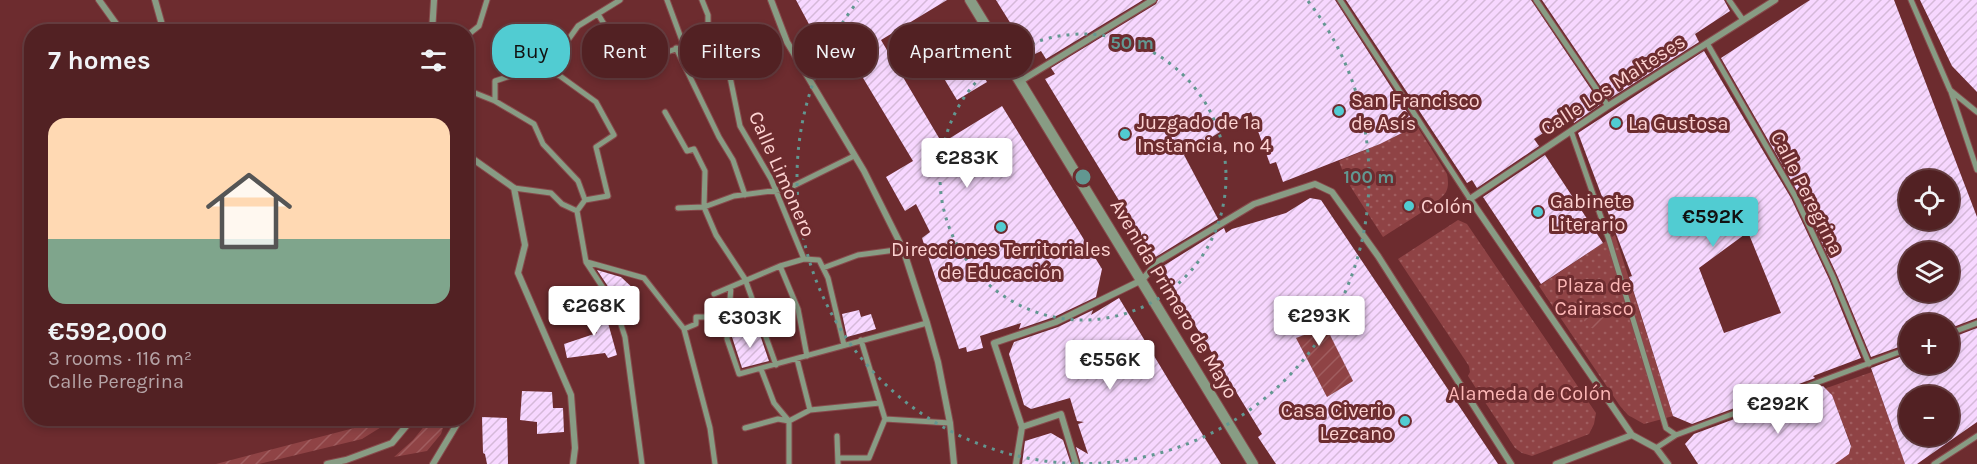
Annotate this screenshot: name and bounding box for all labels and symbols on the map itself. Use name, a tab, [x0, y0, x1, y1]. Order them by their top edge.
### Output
street label: Calle Los Malteses	[1536, 30, 1690, 140]
text: 50 m	[1110, 32, 1154, 54]
place label: San Francisco de Asís	[1351, 89, 1480, 135]
marker: San Francisco de Asís	[1332, 104, 1346, 118]
street label: Calle Limonero	[744, 108, 820, 240]
place label: Juzgado de 1ª Instancia, nº 4	[1137, 111, 1271, 157]
place label: La Gustosa	[1628, 112, 1729, 135]
marker: La Gustosa	[1609, 116, 1623, 130]
marker: Juzgado de 1ª Instancia, nº 4	[1118, 127, 1132, 141]
street label: Calle Peregrina	[1766, 127, 1848, 259]
pin: €283K	[925, 138, 1009, 189]
text: 100 m	[1344, 166, 1394, 188]
centre of rings	[1073, 167, 1093, 187]
place label: Gabinete Literario	[1550, 190, 1632, 236]
street label: Avenida Primero de Mayo	[1105, 195, 1243, 403]
place label: Colón	[1421, 195, 1473, 218]
pin: €592K	[1671, 197, 1755, 248]
marker: Colón	[1402, 199, 1416, 213]
marker: Gabinete Literario	[1531, 205, 1545, 219]
marker: Direcciones Territoriales de Educación	[994, 220, 1008, 234]
place label: Direcciones Territoriales de Educación	[891, 238, 1111, 284]
park label: Plaza de Cairasco	[1554, 274, 1634, 320]
pin: €268K	[552, 286, 636, 337]
pin: €293K	[1277, 296, 1361, 347]
pin: €303K	[708, 298, 792, 349]
pin: €556K	[1068, 340, 1152, 391]
park label: Alameda de Colón	[1448, 382, 1612, 405]
pin: €292K	[1736, 384, 1820, 435]
place label: Casa Civerio Lezcano	[1281, 399, 1393, 445]
marker: Casa Civerio Lezcano	[1398, 414, 1412, 428]

